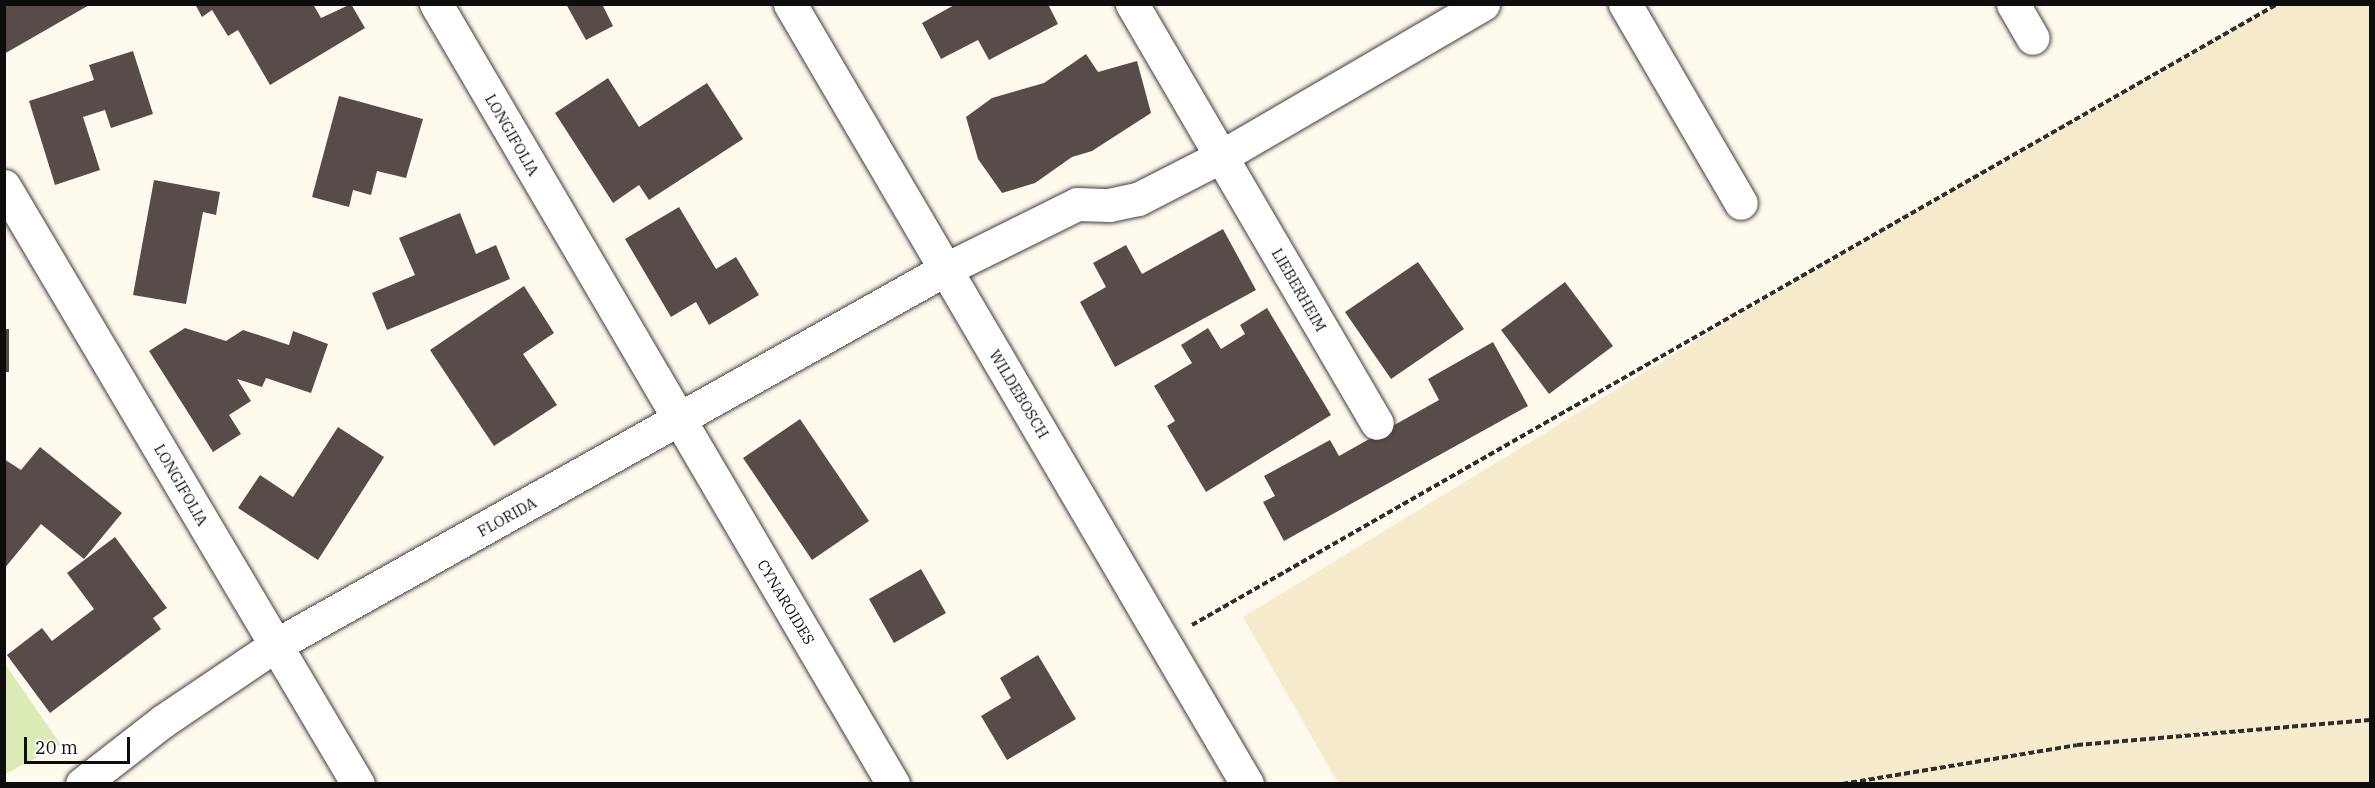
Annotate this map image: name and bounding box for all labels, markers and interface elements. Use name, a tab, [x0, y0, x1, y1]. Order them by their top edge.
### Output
street label: LONGIFOLIA	[481, 91, 543, 179]
street label: LIEBERHEIM	[1268, 245, 1330, 335]
street label: WILDEBOSCH	[986, 347, 1052, 441]
street label: LONGIFOLIA	[150, 441, 212, 529]
street label: FLORIDA	[474, 493, 540, 541]
street label: CYNAROIDES	[754, 556, 818, 648]
scale bar	[27, 725, 134, 763]
text: 20 m	[35, 736, 78, 759]

